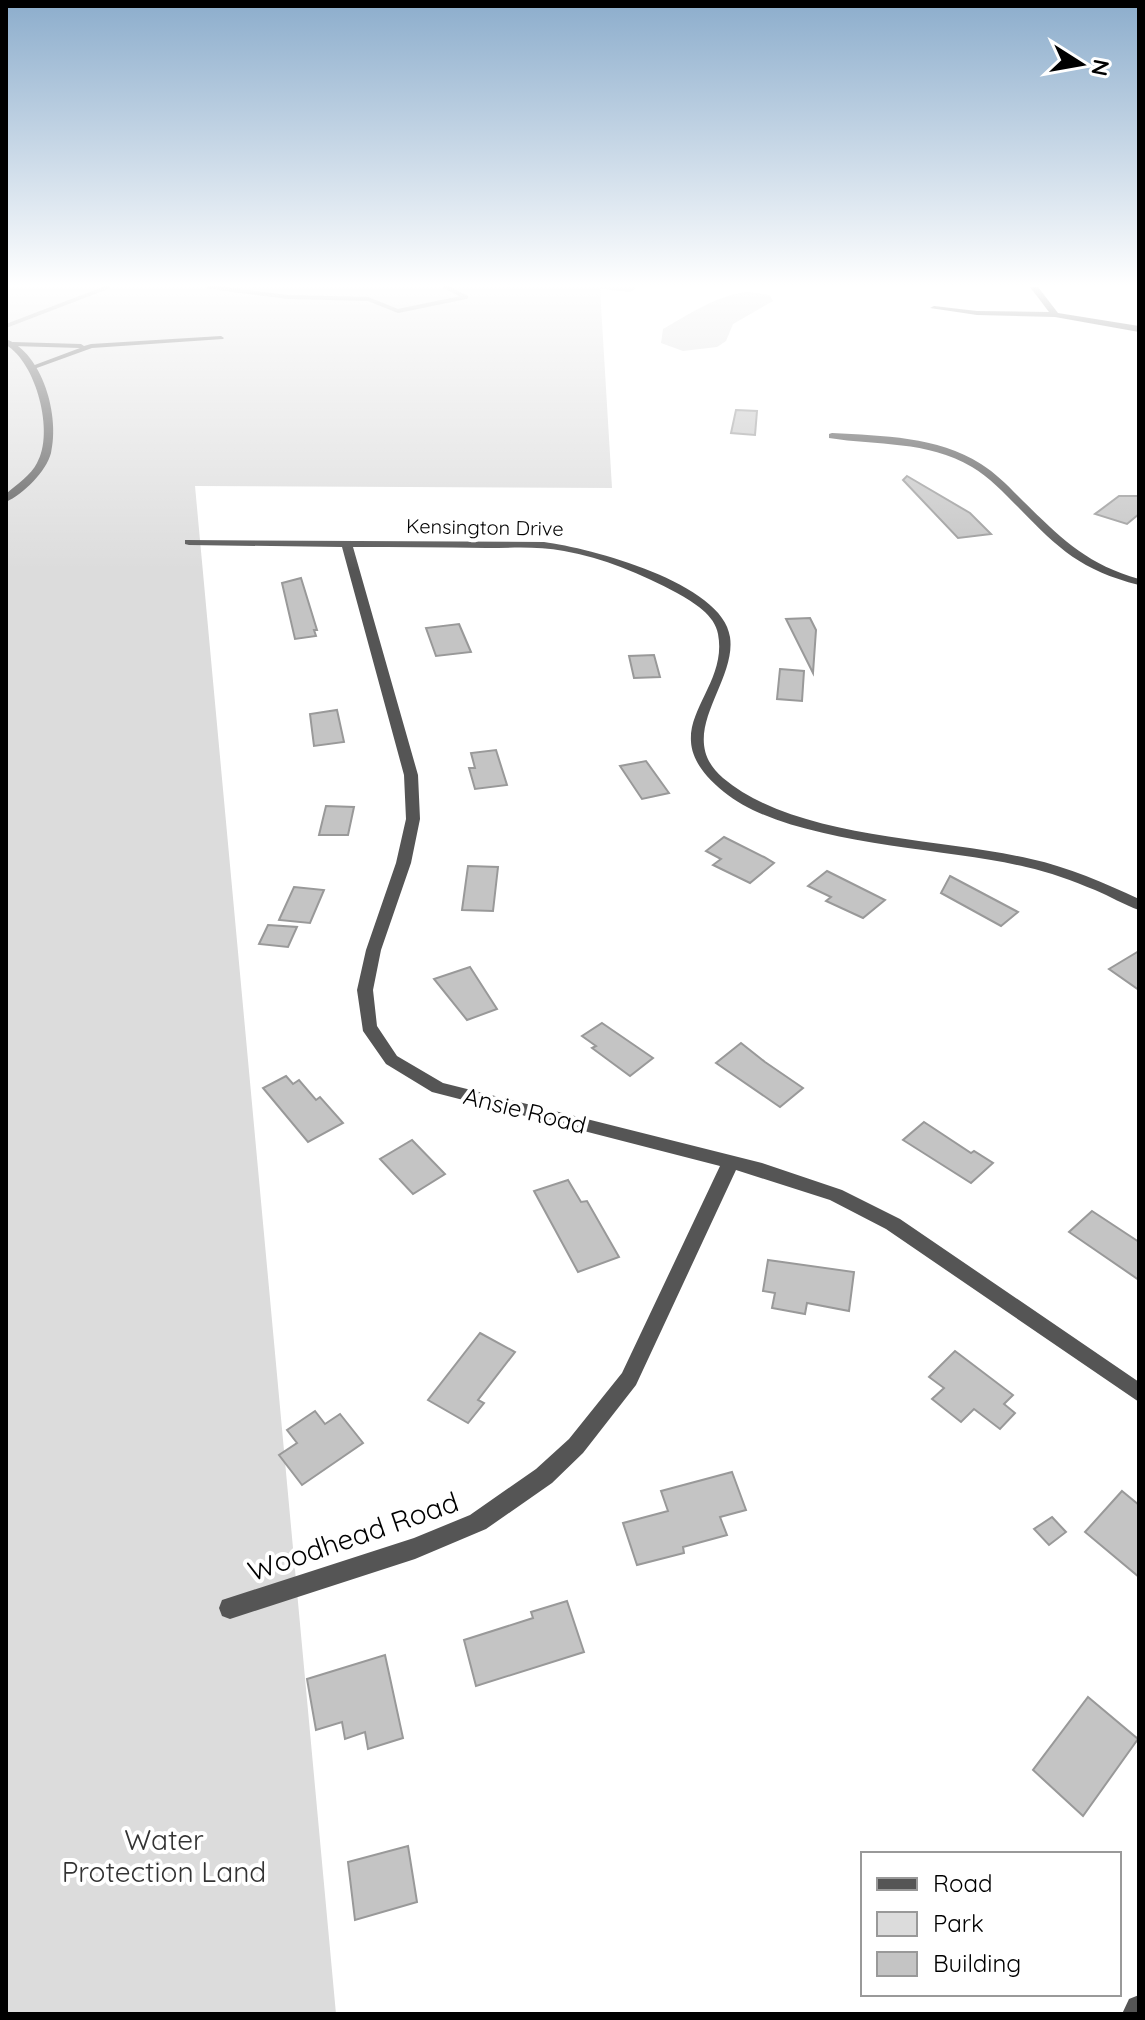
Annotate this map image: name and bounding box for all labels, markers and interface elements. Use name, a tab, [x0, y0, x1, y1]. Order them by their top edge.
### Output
north arrow	[1041, 24, 1121, 104]
text: N	[1085, 57, 1116, 78]
street label: Kensington Drive	[406, 513, 564, 541]
street label: Ansie Road	[461, 1080, 589, 1140]
street label: Woodhead Road	[243, 1484, 463, 1588]
park label: Water Protection Land	[62, 1822, 266, 1889]
legend	[861, 1852, 1121, 1996]
text: Road	[933, 1868, 993, 1898]
text: Park	[933, 1908, 984, 1938]
text: Building	[933, 1948, 1021, 1978]

